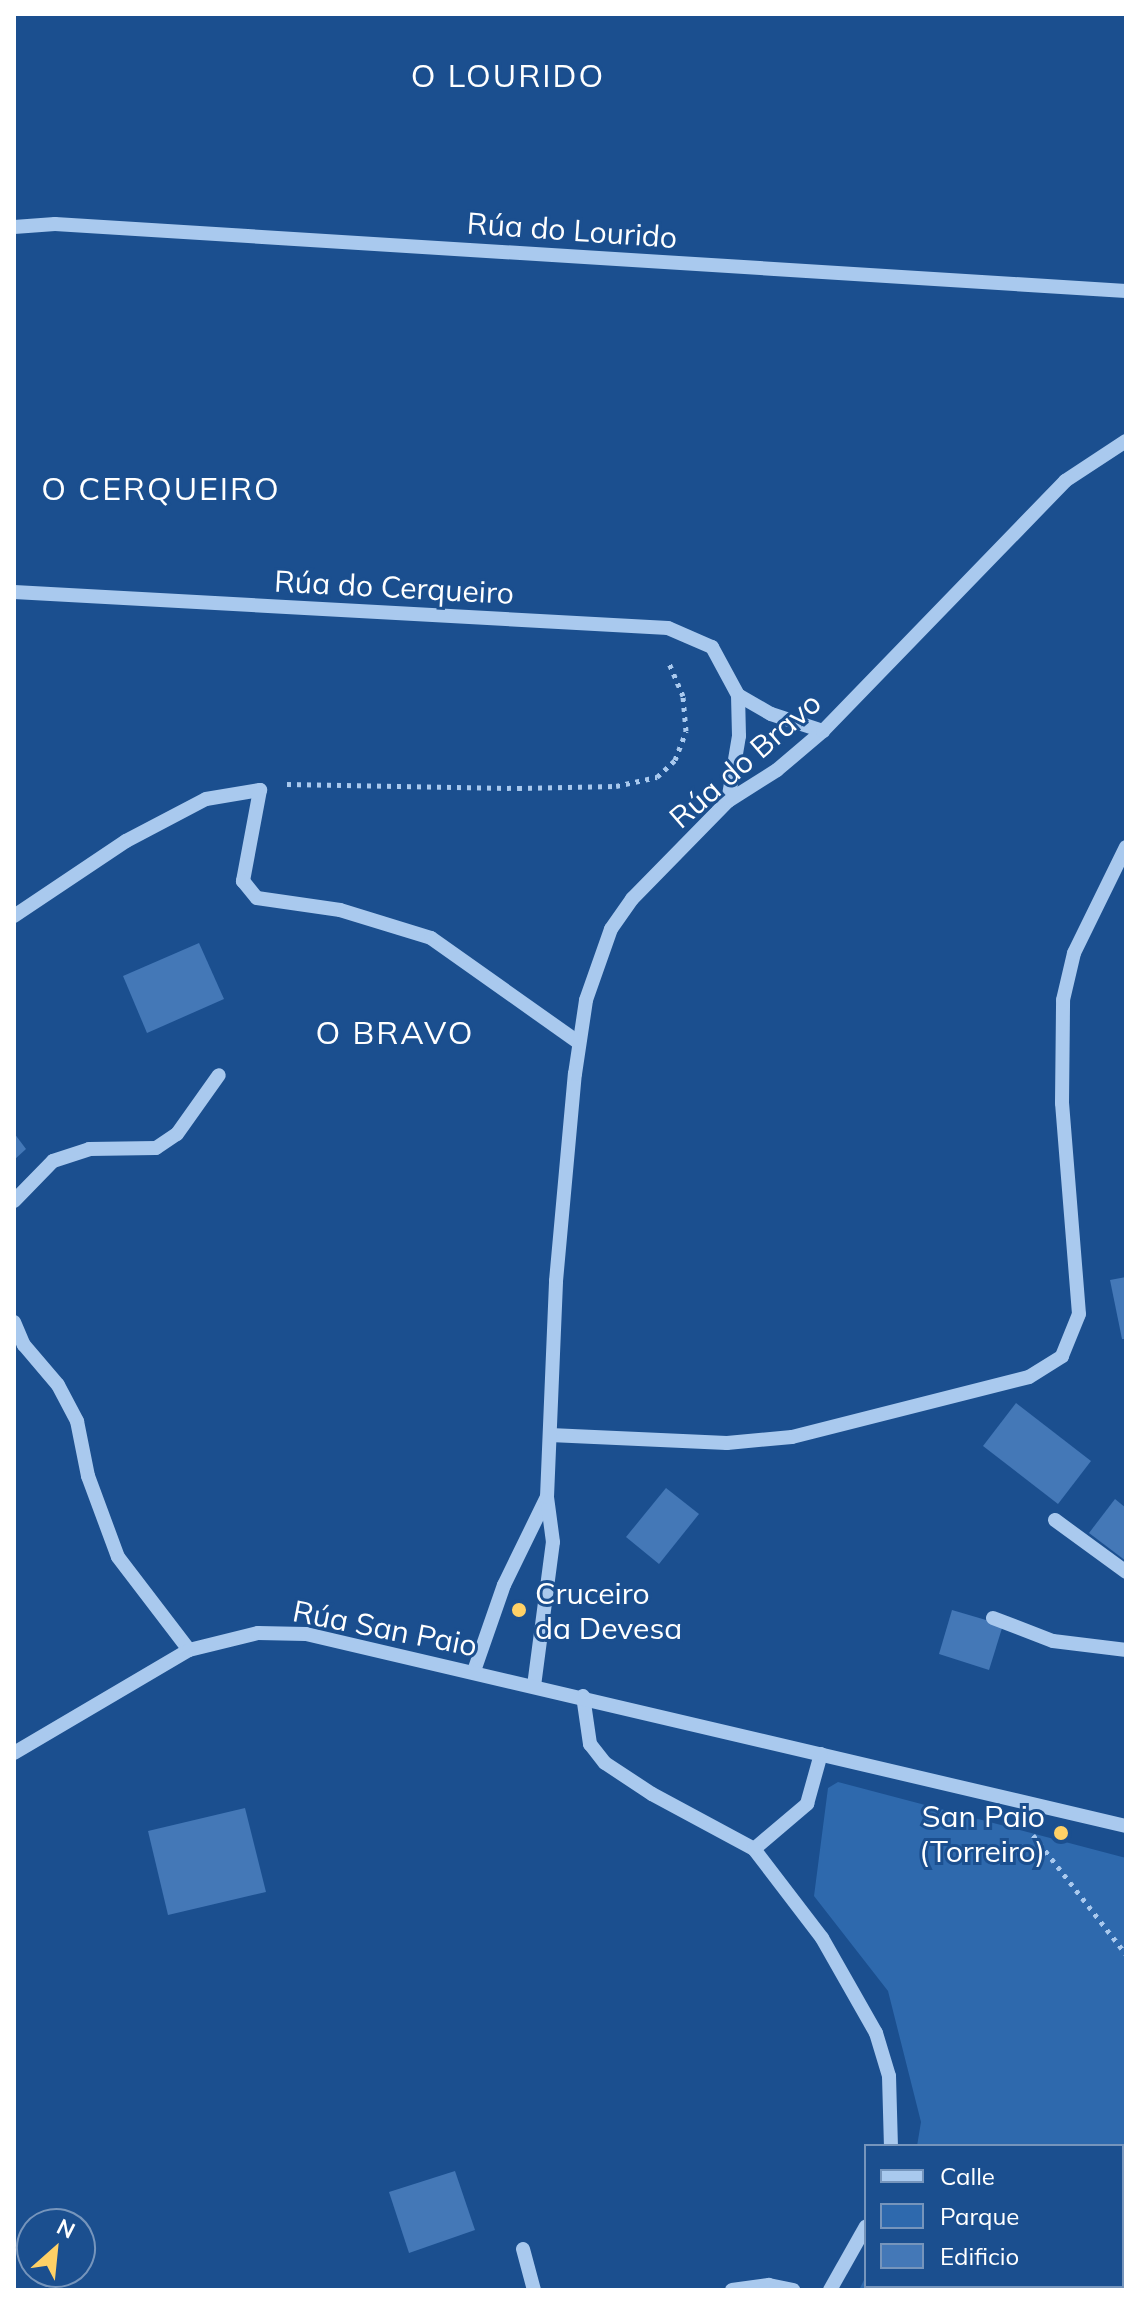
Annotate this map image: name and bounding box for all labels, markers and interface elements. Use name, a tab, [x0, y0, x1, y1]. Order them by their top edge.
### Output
district label: O LOURIDO	[411, 56, 605, 94]
street label: Rúa do Lourido	[466, 205, 678, 255]
district label: O CERQUEIRO	[41, 469, 281, 507]
street label: Rúa do Cerqueiro	[273, 563, 515, 611]
street label: Rúa do Bravo	[662, 685, 828, 835]
district label: O BRAVO	[316, 1013, 474, 1051]
place label: Cruceiro da Devesa	[535, 1575, 682, 1646]
street label: Rúa San Paio	[290, 1592, 480, 1664]
marker: Cruceiro da Devesa	[510, 1601, 528, 1619]
place label: San Paio (Torreiro)	[919, 1798, 1045, 1868]
marker: San Paio (Torreiro)	[1052, 1824, 1070, 1842]
legend	[864, 2144, 1124, 2288]
text: Calle	[940, 2161, 995, 2191]
text: Parque	[940, 2201, 1019, 2231]
north arrow	[16, 2208, 96, 2288]
text: N	[52, 2212, 80, 2245]
text: Edificio	[940, 2241, 1019, 2271]

